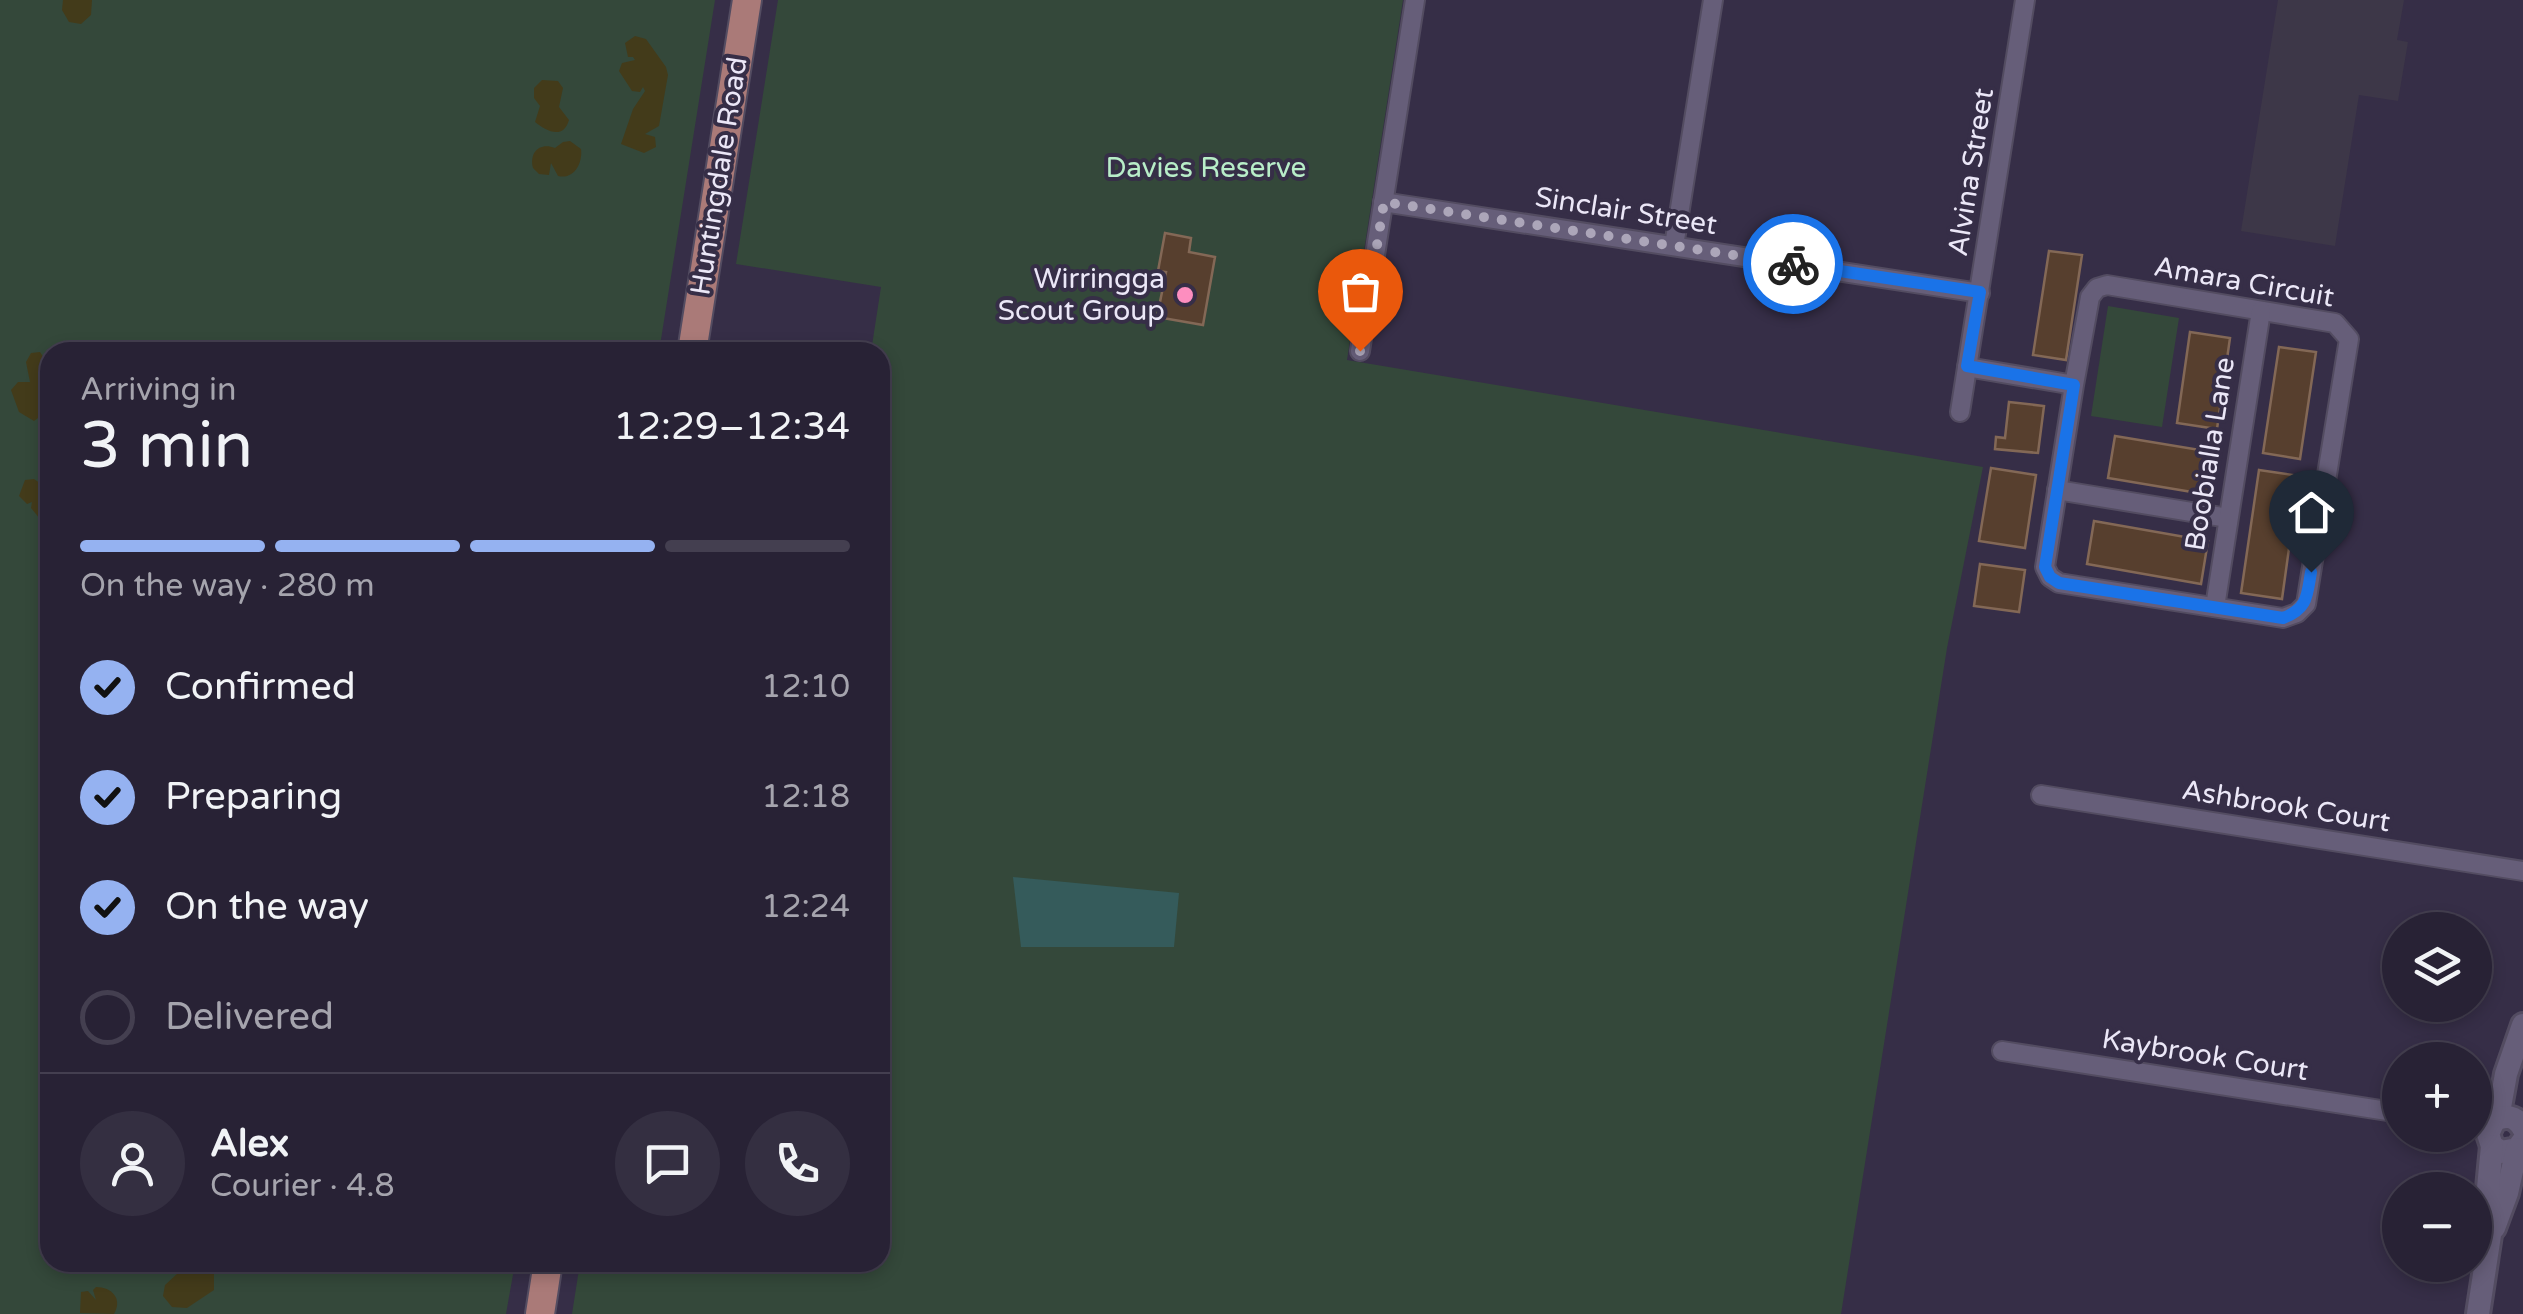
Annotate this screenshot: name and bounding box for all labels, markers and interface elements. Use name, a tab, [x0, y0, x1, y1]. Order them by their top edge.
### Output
street label: Huntingdale Road	[683, 54, 755, 298]
street label: Alvina Street	[1941, 85, 2001, 258]
park label: Davies Reserve	[1106, 151, 1306, 185]
street label: Sinclair Street	[1533, 180, 1720, 242]
courier	[1743, 214, 1843, 314]
icon: bike	[1766, 237, 1821, 292]
pin	[1318, 249, 1403, 352]
street label: Amara Circuit	[2151, 249, 2337, 315]
place label: Wirringga Scout Group	[998, 262, 1165, 328]
icon: bag	[1333, 264, 1388, 319]
marker: Wirringga Scout Group	[1174, 284, 1196, 306]
street label: Boobialla Lane	[2178, 355, 2242, 553]
text: Arriving in	[80, 371, 237, 409]
text: 12:29–12:34	[613, 404, 850, 450]
text: 3 min	[80, 407, 253, 486]
pin	[2269, 470, 2354, 573]
icon: home	[2284, 485, 2339, 540]
text: On the way · 280 m	[80, 567, 375, 605]
icon: check	[80, 660, 135, 715]
text: Confirmed	[165, 664, 356, 710]
text: 12:10	[761, 668, 850, 706]
icon: check	[80, 770, 135, 825]
street label: Ashbrook Court	[2179, 773, 2393, 839]
text: Preparing	[165, 774, 342, 820]
text: 12:18	[761, 778, 850, 816]
icon: check	[80, 880, 135, 935]
text: On the way	[165, 884, 369, 930]
text: 12:24	[761, 888, 850, 926]
map controls	[2382, 912, 2492, 1282]
button: layers	[2382, 912, 2492, 1022]
text: Delivered	[165, 994, 334, 1040]
street label: Kaybrook Court	[2099, 1022, 2311, 1088]
button: +	[2382, 1042, 2492, 1152]
button: person	[80, 1111, 185, 1216]
button: chat	[615, 1111, 720, 1216]
button: phone	[745, 1111, 850, 1216]
text: Alex	[210, 1121, 289, 1167]
text: Courier · 4.8	[210, 1167, 395, 1205]
button: −	[2382, 1172, 2492, 1282]

